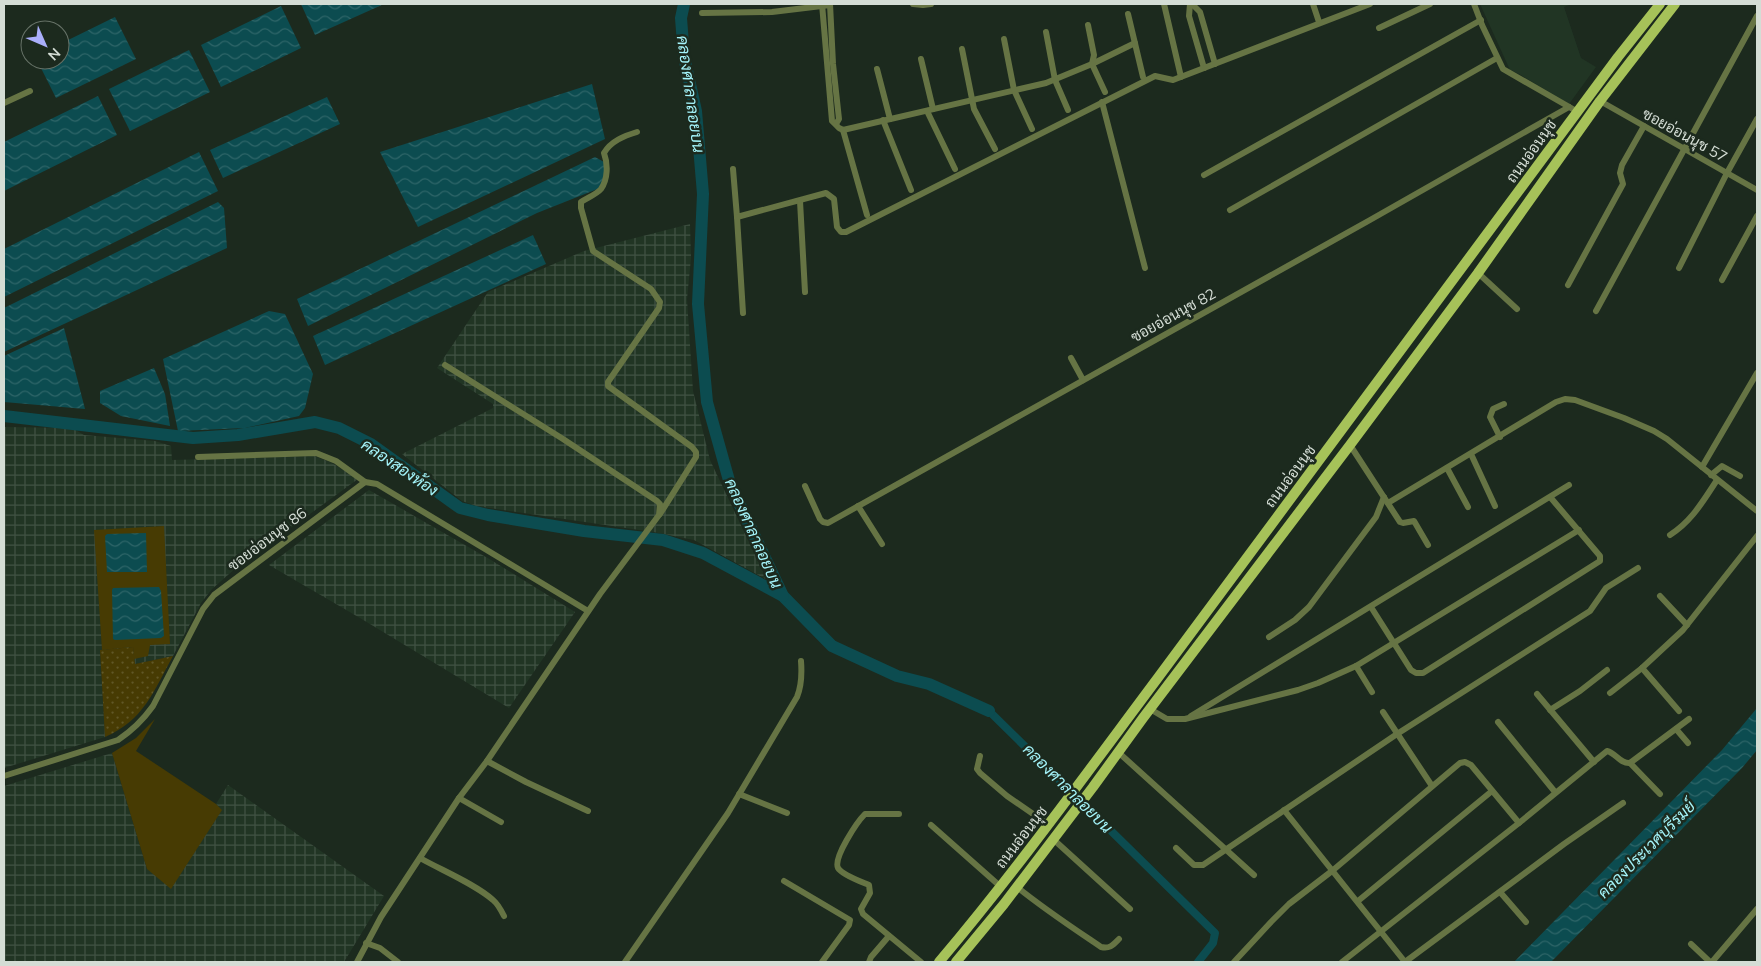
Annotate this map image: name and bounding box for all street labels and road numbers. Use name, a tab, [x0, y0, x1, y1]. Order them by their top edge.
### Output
street label: ซอยอ่อนนุช 57	[1638, 104, 1731, 168]
street label: ถนนอ่อนนุช	[1502, 116, 1562, 188]
street label: ซอยอ่อนนุช 82	[1127, 284, 1220, 348]
street label: ถนนอ่อนนุช	[1260, 441, 1321, 512]
street label: ซอยอ่อนนุช 86	[224, 503, 312, 577]
street label: ถนนอ่อนนุช	[991, 802, 1053, 873]

